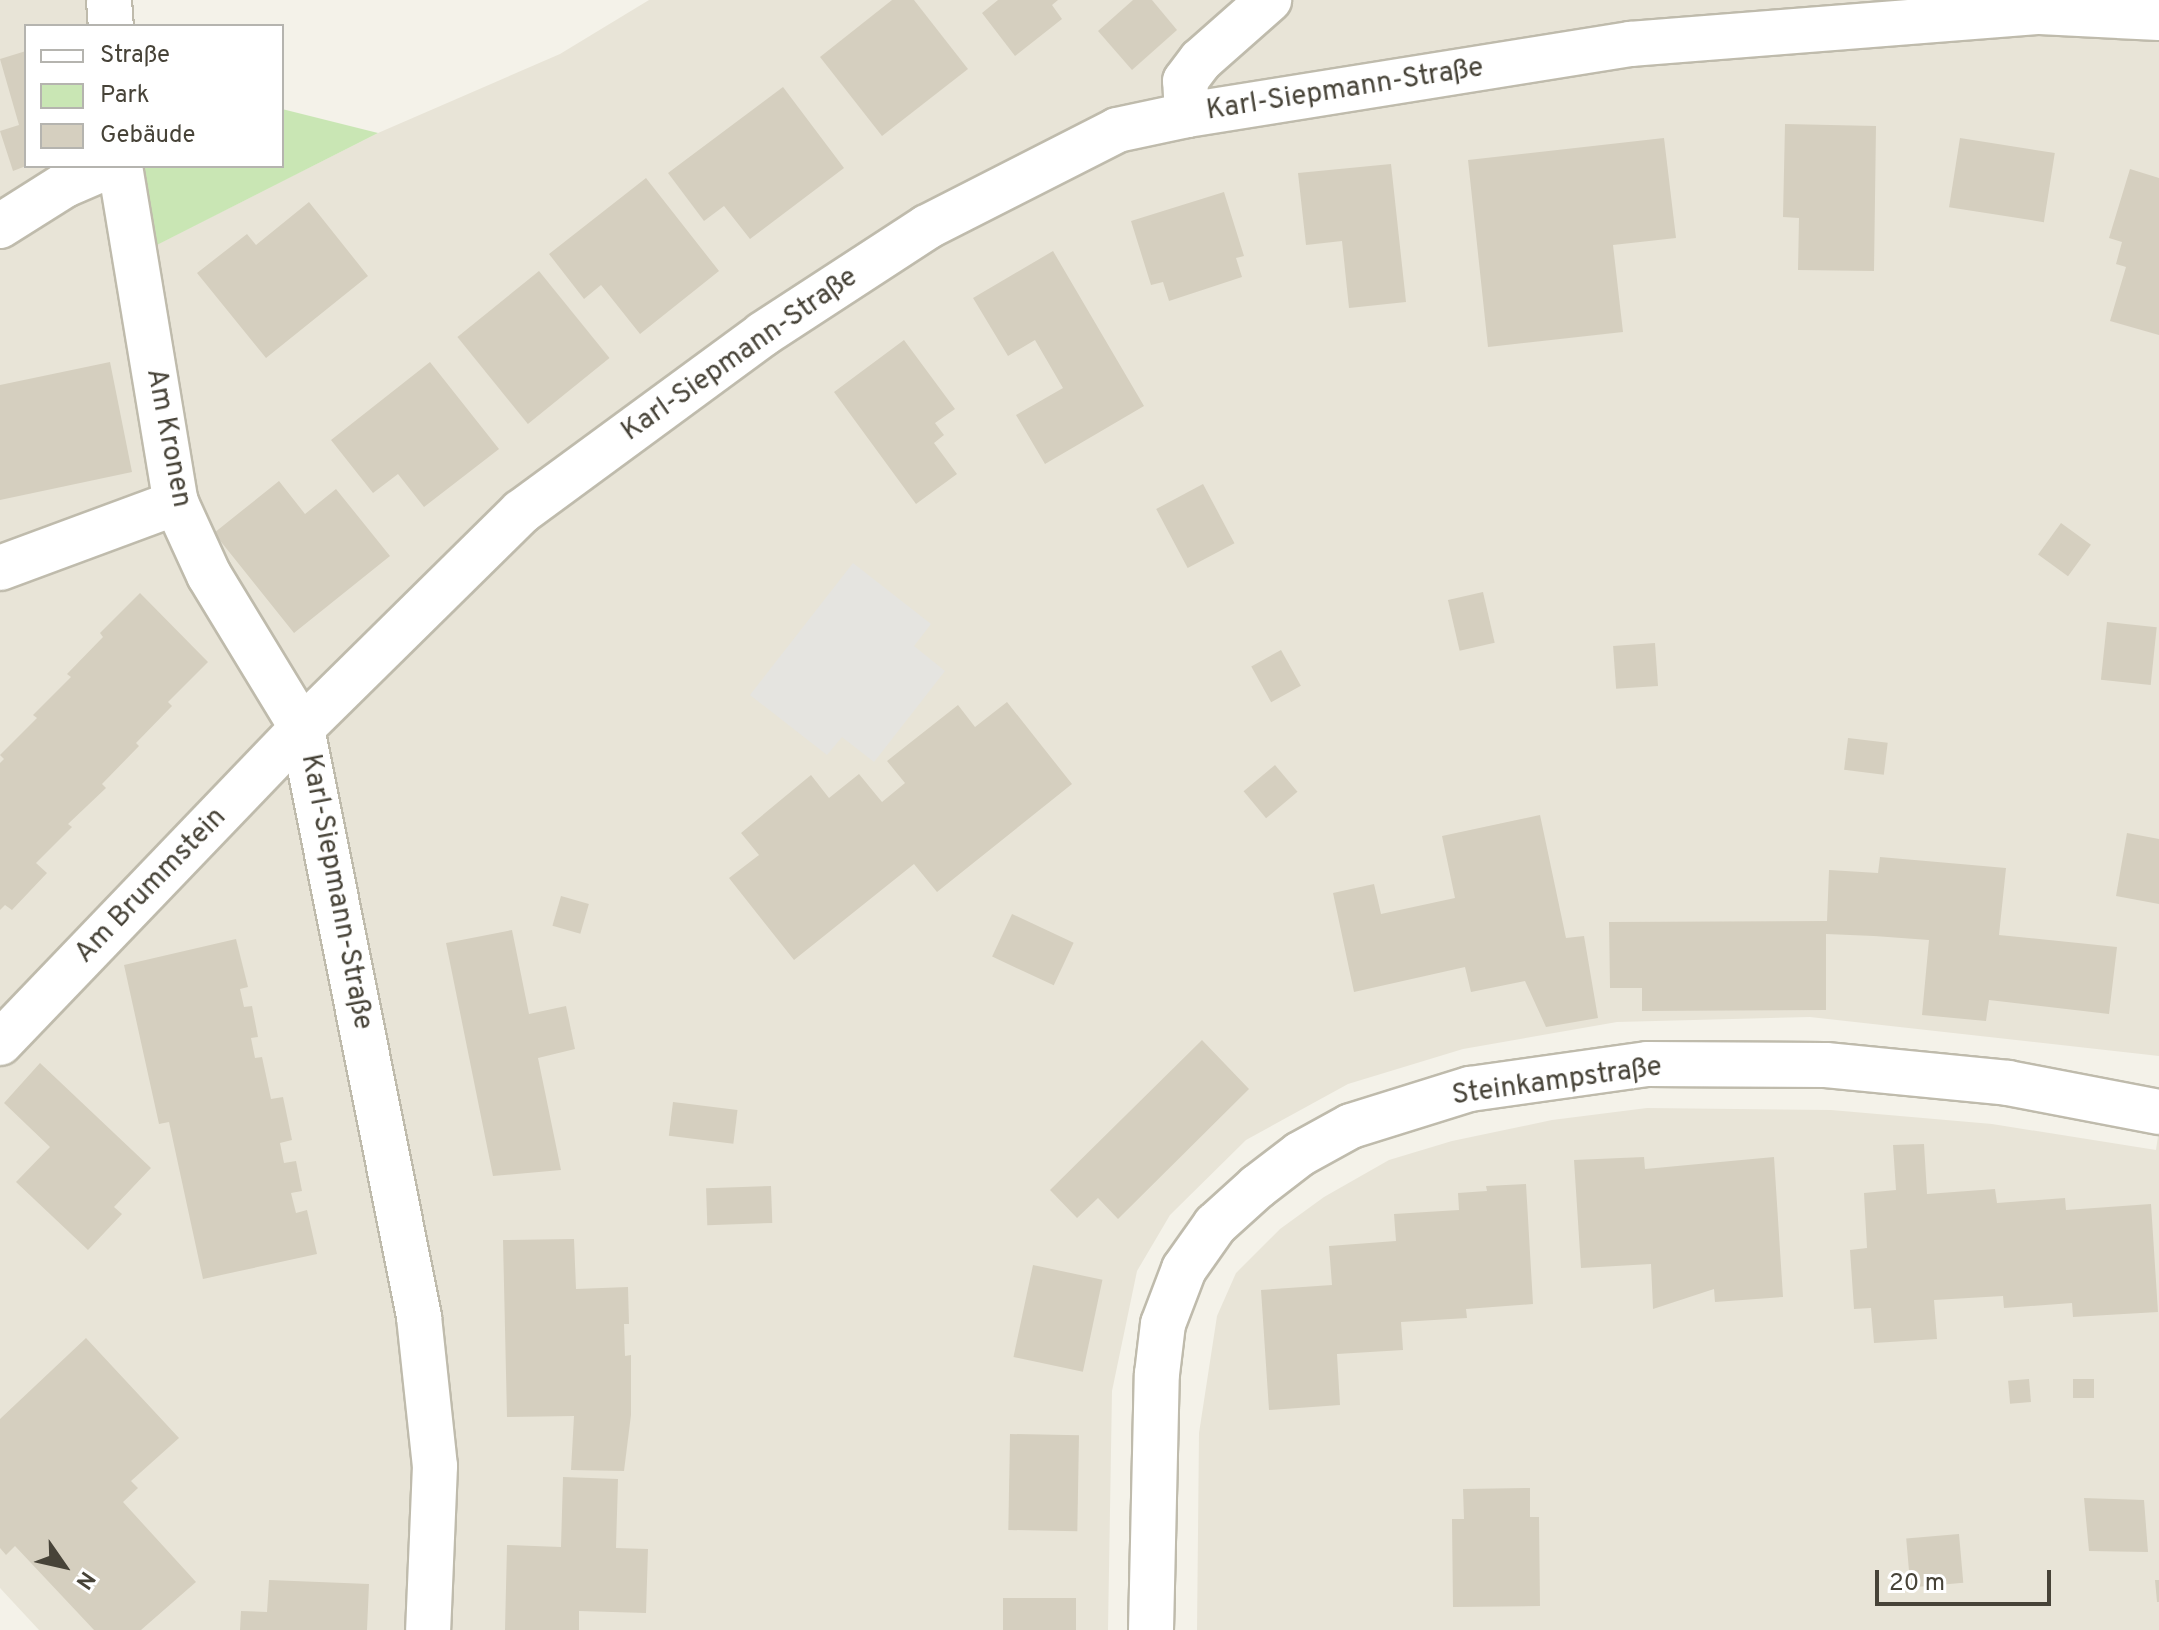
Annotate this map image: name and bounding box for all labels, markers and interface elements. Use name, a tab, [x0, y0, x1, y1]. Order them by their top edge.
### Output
legend	[24, 24, 284, 168]
text: Straße	[100, 41, 170, 71]
street label: Karl-Siepmann-Straße	[1204, 51, 1486, 129]
text: Park	[100, 81, 150, 111]
text: Gebäude	[100, 121, 195, 151]
street label: Karl-Siepmann-Straße	[616, 261, 864, 449]
street label: Am Kronen	[138, 366, 198, 510]
street label: Karl-Siepmann-Straße	[293, 751, 379, 1033]
street label: Am Brummstein	[68, 801, 234, 971]
street label: Steinkampstraße	[1450, 1051, 1664, 1113]
north arrow	[24, 1526, 104, 1606]
scale bar	[1879, 1554, 2055, 1604]
text: N	[69, 1566, 100, 1594]
text: 20 m	[1889, 1569, 1945, 1599]

